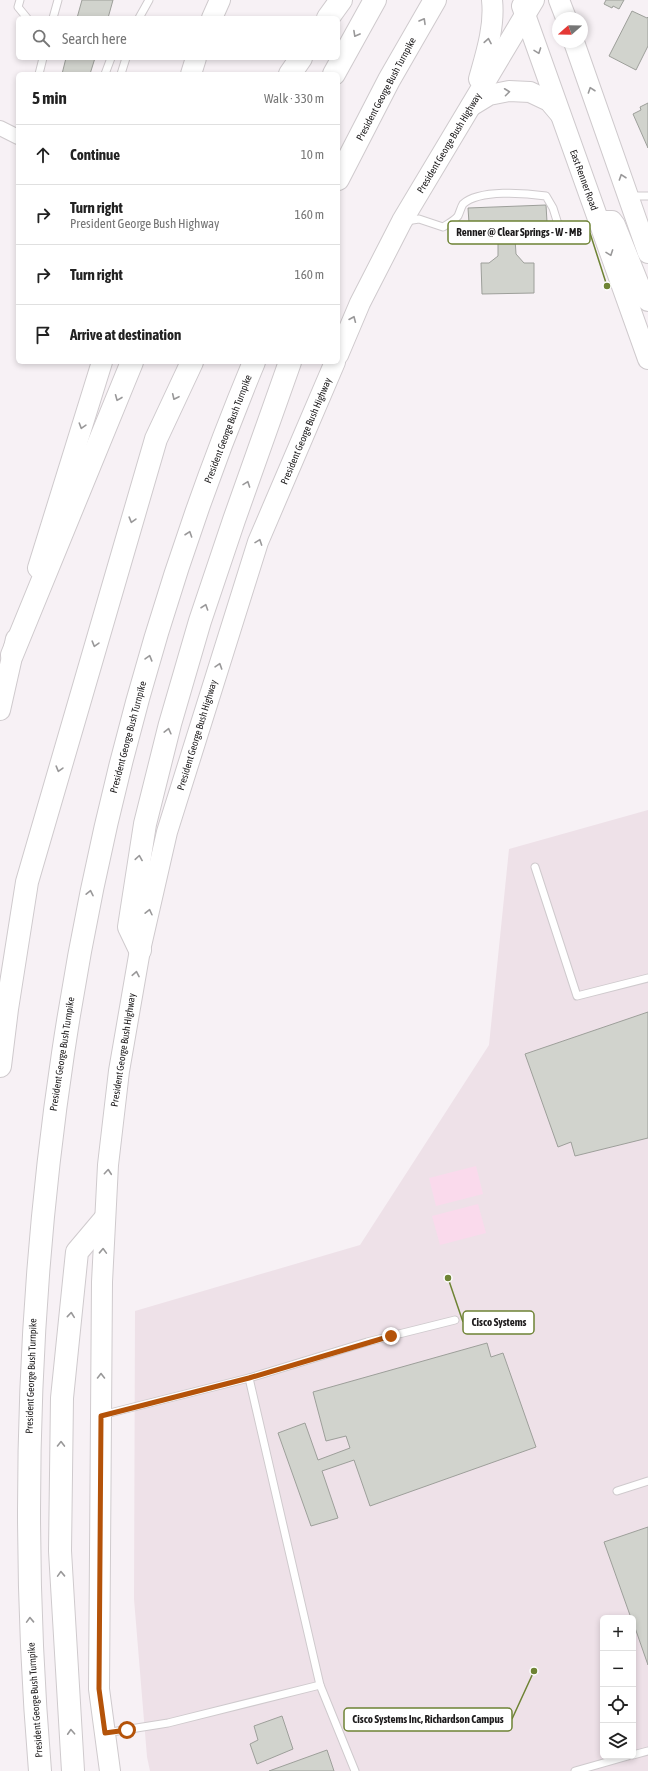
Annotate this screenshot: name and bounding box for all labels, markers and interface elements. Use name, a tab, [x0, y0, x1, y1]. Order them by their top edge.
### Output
north arrow	[552, 12, 588, 48]
search box	[16, 16, 340, 60]
one-way arrow	[418, 18, 425, 25]
icon: search	[30, 27, 52, 49]
text: Search here	[62, 30, 127, 47]
one-way arrow	[354, 30, 361, 37]
street label: President George Bush Turnpike	[354, 35, 418, 143]
one-way arrow	[484, 38, 492, 44]
one-way arrow	[534, 48, 542, 55]
one-way arrow	[588, 87, 596, 94]
text: 5 min	[32, 88, 67, 108]
one-way arrow	[504, 88, 510, 97]
text: Walk · 330 m	[264, 91, 324, 106]
street label: President George Bush Highway	[415, 91, 483, 195]
icon: ahead	[32, 144, 54, 166]
text: Continue	[70, 146, 120, 163]
text: 10 m	[301, 147, 324, 162]
street label: East Renner Road	[568, 148, 600, 212]
one-way arrow	[618, 173, 626, 180]
text: Turn right	[70, 199, 123, 216]
icon: right	[32, 204, 54, 226]
text: 160 m	[295, 207, 324, 222]
text: President George Bush Highway	[70, 216, 219, 231]
callout: Renner @ Clear Springs - W - MB	[448, 221, 590, 244]
text: Renner @ Clear Springs - W - MB	[456, 226, 582, 238]
one-way arrow	[605, 249, 614, 256]
icon: right	[32, 264, 54, 286]
text: Turn right	[70, 266, 123, 283]
text: 160 m	[295, 267, 324, 282]
one-way arrow	[349, 316, 357, 323]
icon: arrive	[32, 324, 54, 346]
text: Arrive at destination	[70, 326, 181, 343]
street label: President George Bush Turnpike	[202, 373, 254, 485]
street label: President George Bush Highway	[278, 376, 334, 486]
one-way arrow	[172, 393, 180, 401]
one-way arrow	[114, 395, 122, 402]
one-way arrow	[78, 422, 87, 429]
one-way arrow	[242, 480, 250, 487]
one-way arrow	[128, 516, 137, 523]
one-way arrow	[184, 531, 192, 538]
one-way arrow	[254, 538, 262, 545]
one-way arrow	[200, 603, 209, 610]
one-way arrow	[92, 641, 100, 648]
one-way arrow	[144, 655, 153, 662]
one-way arrow	[214, 662, 223, 669]
street label: President George Bush Highway	[175, 678, 219, 792]
street label: President George Bush Turnpike	[108, 679, 148, 794]
one-way arrow	[163, 728, 171, 735]
one-way arrow	[56, 766, 64, 773]
one-way arrow	[135, 855, 143, 861]
one-way arrow	[85, 890, 94, 896]
one-way arrow	[144, 908, 153, 915]
one-way arrow	[131, 971, 139, 977]
street label: President George Bush Highway	[109, 992, 137, 1108]
street label: President George Bush Turnpike	[48, 996, 77, 1112]
one-way arrow	[103, 1169, 112, 1175]
one-way arrow	[98, 1248, 107, 1254]
callout: Cisco Systems	[463, 1311, 534, 1334]
one-way arrow	[66, 1312, 75, 1318]
text: Cisco Systems	[472, 1316, 527, 1328]
street label: President George Bush Turnpike	[23, 1318, 39, 1434]
route end	[382, 1327, 400, 1345]
one-way arrow	[97, 1373, 105, 1379]
one-way arrow	[57, 1441, 65, 1447]
one-way arrow	[57, 1571, 65, 1577]
map controls	[600, 1615, 636, 1759]
button: +	[600, 1615, 636, 1651]
one-way arrow	[26, 1617, 34, 1623]
street label: President George Bush Turnpike	[25, 1642, 45, 1758]
button: −	[600, 1651, 636, 1687]
button: locate	[600, 1687, 636, 1723]
callout: Cisco Systems Inc, Richardson Campus	[344, 1708, 512, 1731]
text: Cisco Systems Inc, Richardson Campus	[352, 1713, 504, 1725]
route start	[118, 1721, 136, 1739]
button: layers	[600, 1723, 636, 1759]
one-way arrow	[67, 1729, 75, 1735]

